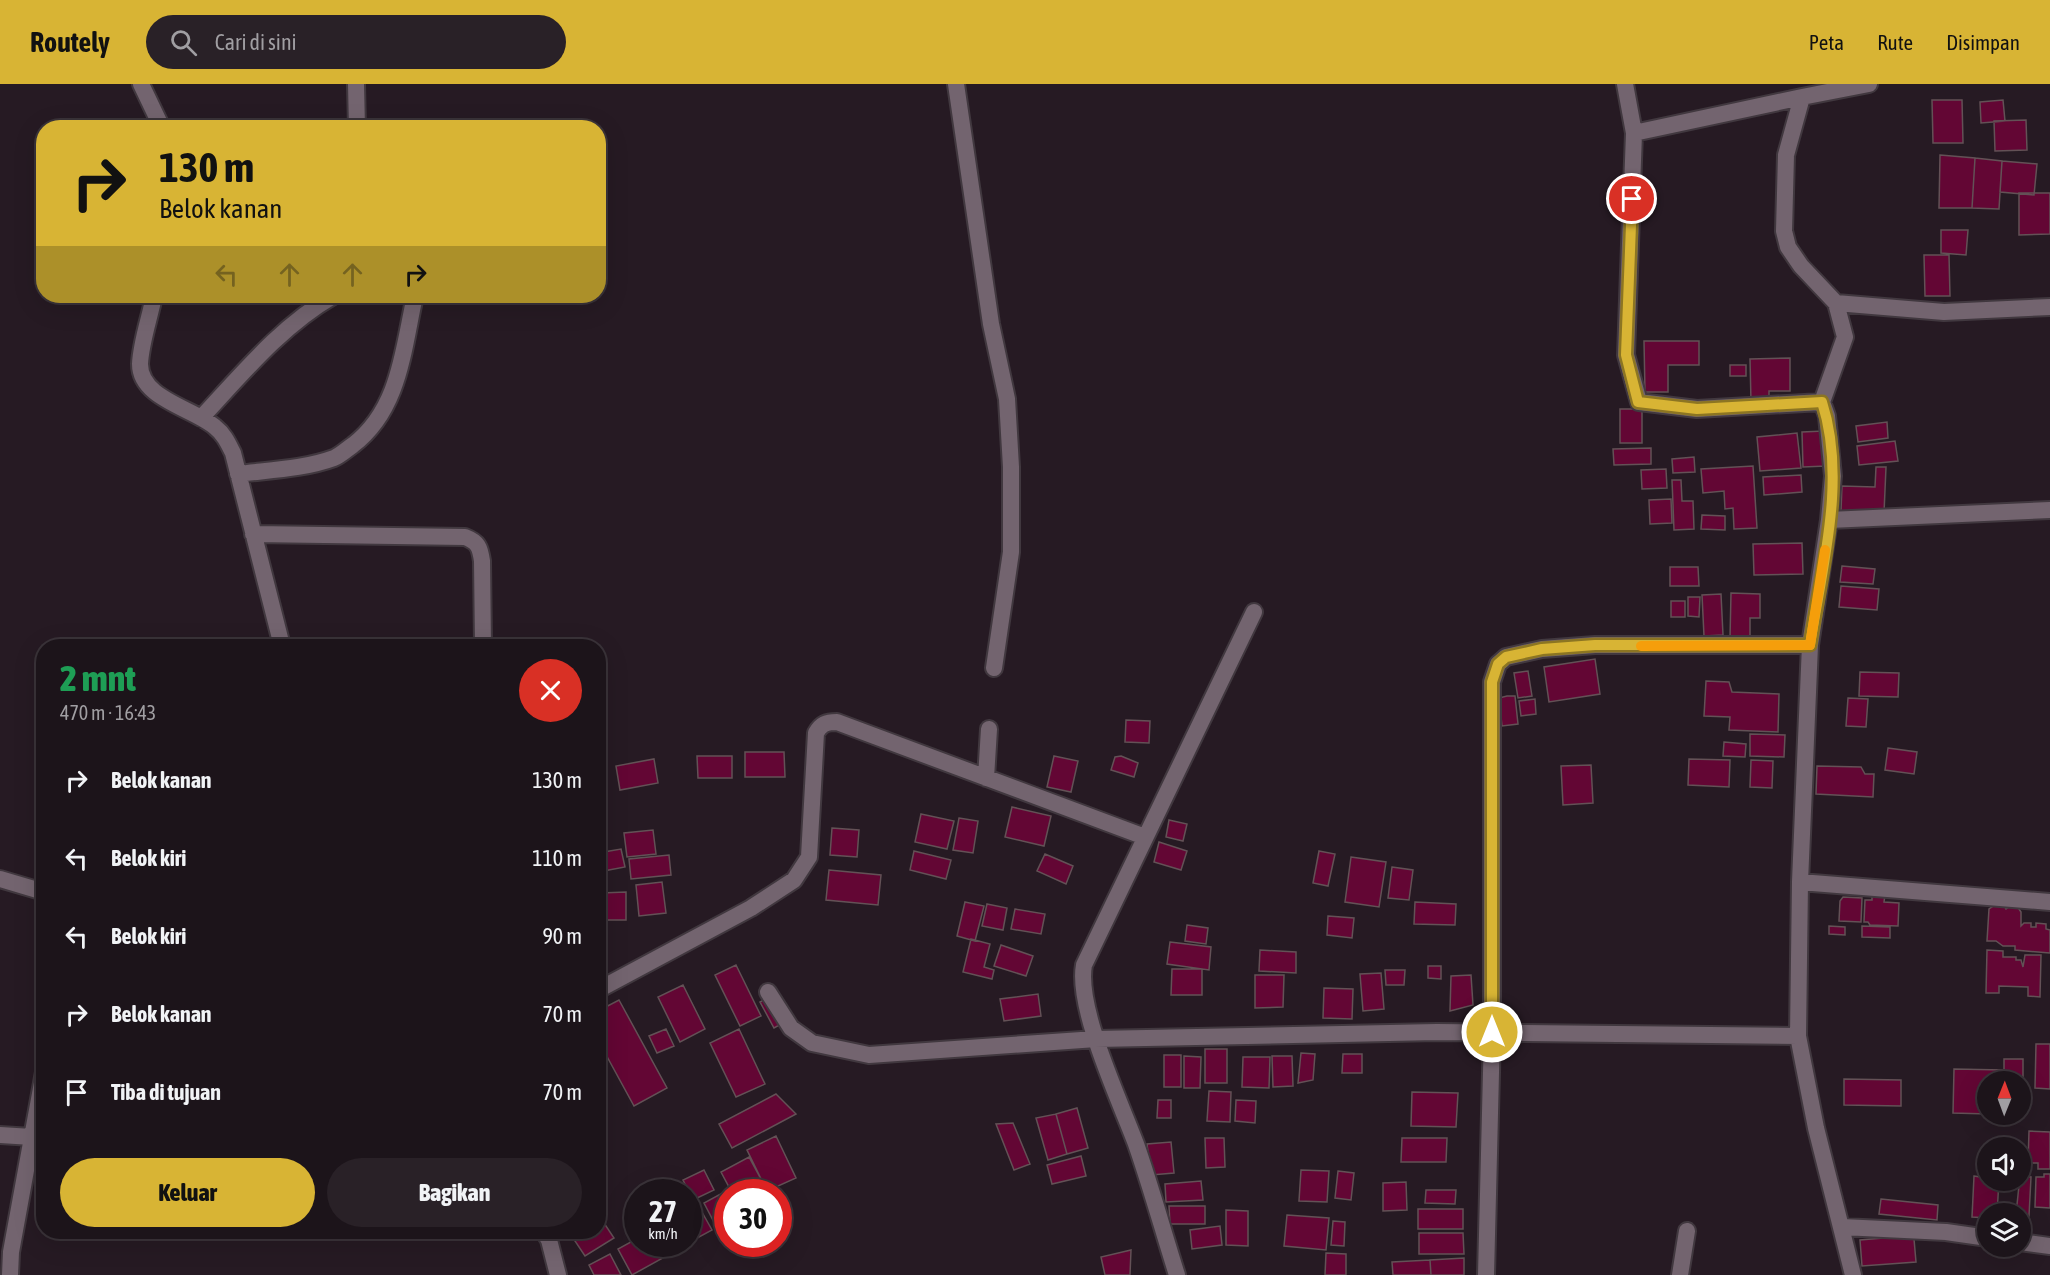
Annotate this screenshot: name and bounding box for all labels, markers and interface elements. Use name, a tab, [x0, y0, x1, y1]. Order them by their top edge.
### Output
search box	[146, 15, 566, 69]
text: Routely	[30, 26, 110, 58]
icon: search	[167, 26, 200, 59]
text: Cari di sini	[215, 29, 297, 55]
text: Peta	[1809, 30, 1844, 54]
text: Rute	[1877, 30, 1913, 54]
text: Disimpan	[1946, 30, 2020, 54]
text: 130 m	[159, 143, 254, 191]
icon: right	[60, 144, 138, 222]
pin	[1606, 173, 1657, 224]
icon: arrive	[1615, 182, 1648, 215]
text: Belok kanan	[159, 193, 282, 224]
icon: left	[210, 258, 243, 291]
icon: ahead	[273, 258, 306, 291]
icon: ahead	[336, 258, 369, 291]
icon: right	[399, 258, 432, 291]
text: 2 mnt	[60, 657, 136, 699]
button: close	[519, 659, 582, 722]
text: 470 m · 16:43	[60, 701, 156, 724]
icon: right	[60, 764, 93, 797]
text: Belok kanan	[111, 767, 212, 793]
text: 130 m	[532, 767, 582, 793]
icon: left	[60, 842, 93, 875]
text: Belok kiri	[111, 845, 186, 871]
text: 110 m	[532, 845, 582, 871]
icon: left	[60, 920, 93, 953]
text: Belok kiri	[111, 923, 186, 949]
text: 90 m	[542, 923, 582, 949]
icon: right	[60, 998, 93, 1031]
position arrow	[1460, 1000, 1524, 1064]
text: Belok kanan	[111, 1001, 212, 1027]
text: 70 m	[542, 1001, 582, 1027]
north arrow	[1977, 1071, 2031, 1125]
map controls	[1977, 1071, 2031, 1257]
icon: arrive	[60, 1076, 93, 1109]
text: Tiba di tujuan	[111, 1079, 221, 1105]
text: 70 m	[542, 1079, 582, 1105]
button: sound	[1977, 1137, 2031, 1191]
button: Keluar	[60, 1158, 315, 1227]
button: Bagikan	[327, 1158, 582, 1227]
speed limit sign: 30	[714, 1179, 792, 1257]
text: 27	[649, 1194, 677, 1228]
button: layers	[1977, 1203, 2031, 1257]
text: km/h	[648, 1225, 678, 1242]

